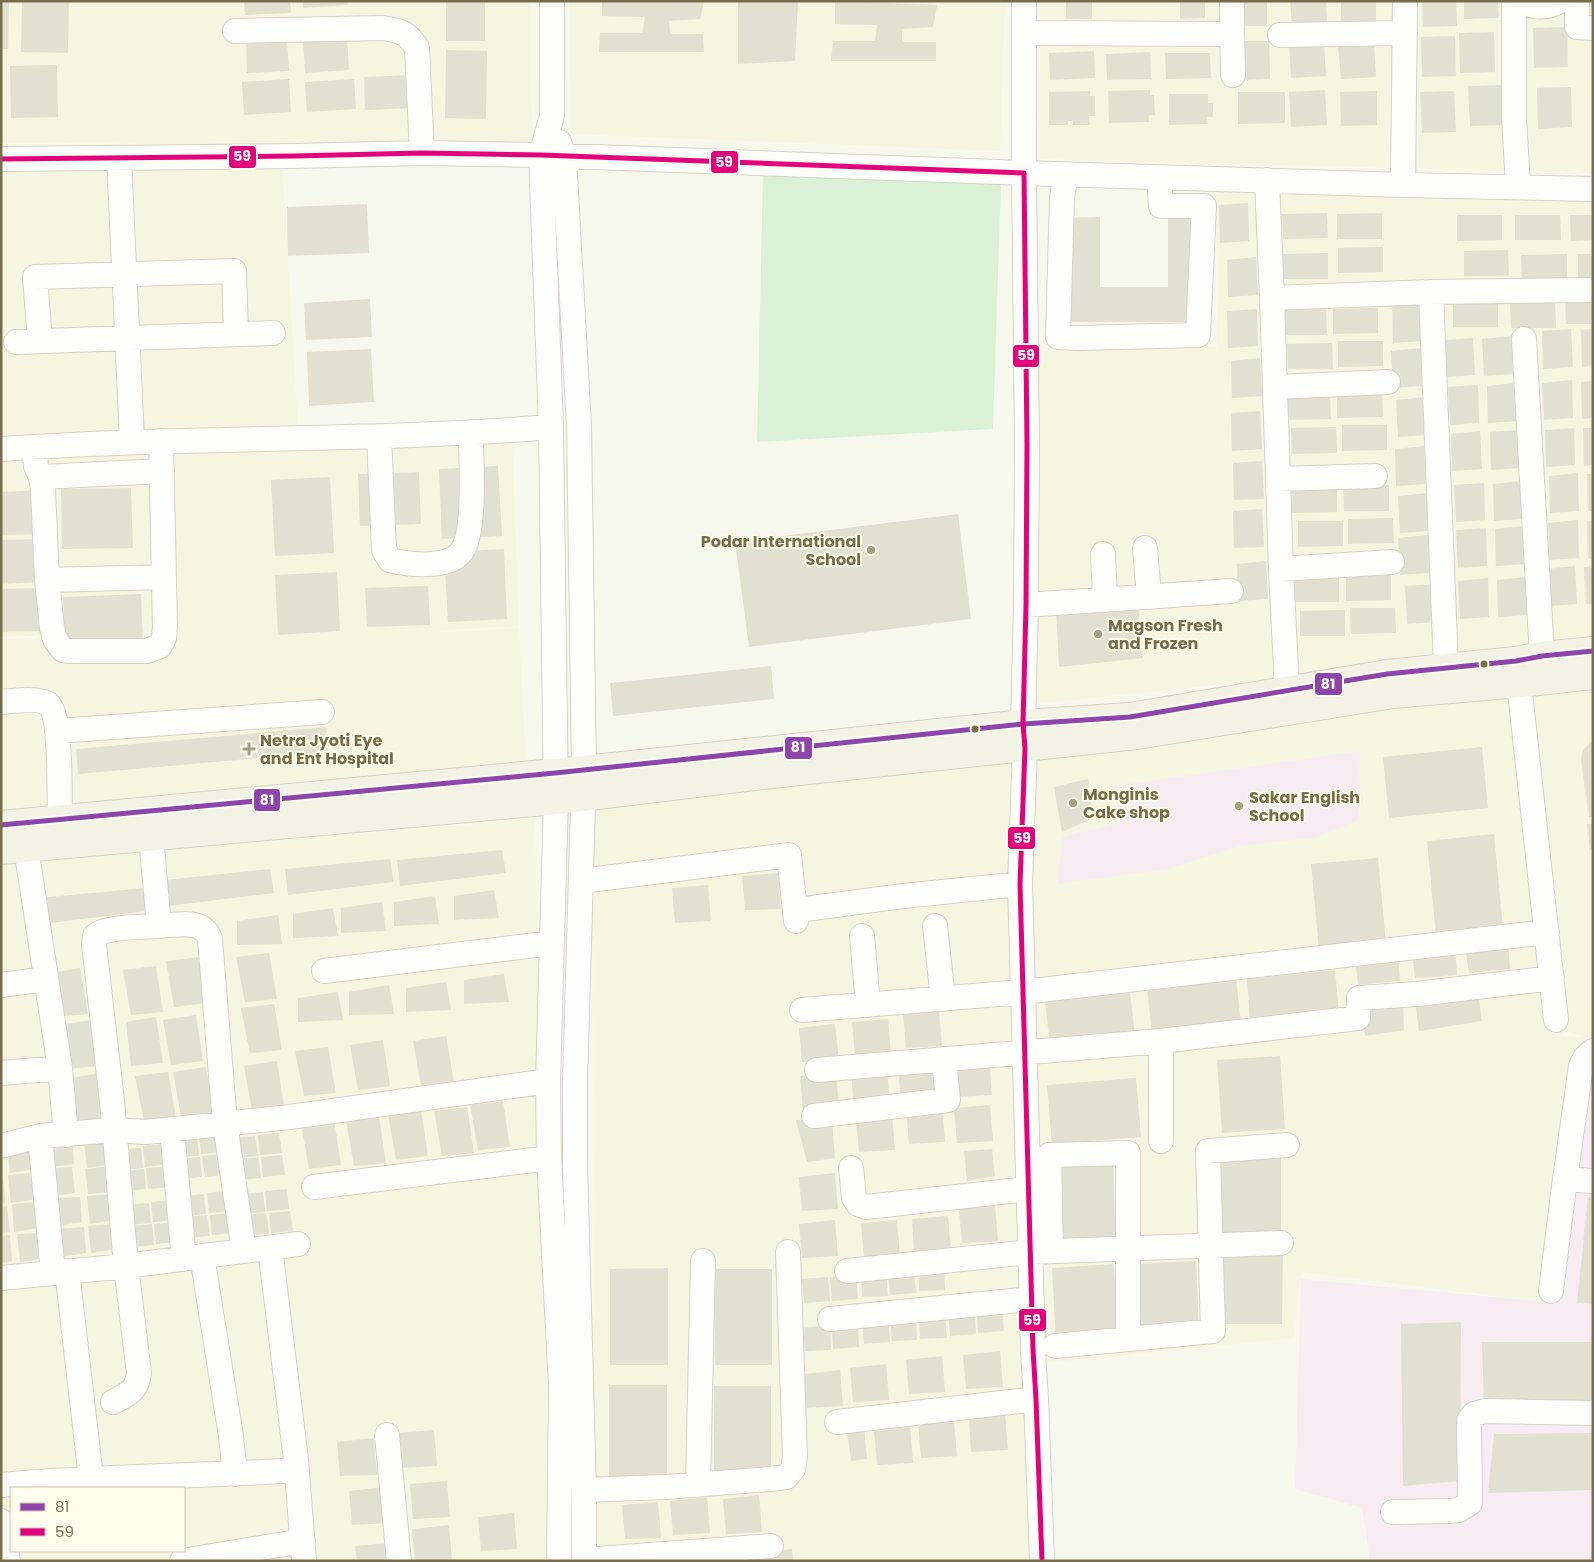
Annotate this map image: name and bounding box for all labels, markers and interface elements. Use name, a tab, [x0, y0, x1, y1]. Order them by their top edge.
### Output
line badge: 59	[228, 145, 257, 169]
text: 59	[233, 146, 251, 166]
line badge: 59	[710, 150, 739, 174]
text: 59	[715, 152, 733, 172]
line badge: 59	[1012, 344, 1040, 368]
text: 59	[1017, 345, 1035, 365]
place label: Podar International School	[701, 530, 861, 571]
marker: Podar International School	[865, 544, 877, 556]
place label: Magson Fresh and Frozen	[1108, 614, 1223, 655]
marker: Magson Fresh and Frozen	[1092, 628, 1104, 640]
unlabelled marker	[1479, 659, 1489, 669]
line badge: 81	[1314, 672, 1343, 696]
text: 81	[1321, 674, 1335, 694]
unlabelled marker	[970, 724, 980, 734]
place label: Netra Jyoti Eye and Ent Hospital	[260, 729, 394, 770]
line badge: 81	[784, 736, 813, 760]
text: 81	[791, 737, 805, 757]
marker: Netra Jyoti Eye and Ent Hospital	[242, 742, 256, 756]
place label: Monginis Cake shop	[1083, 783, 1170, 824]
place label: Sakar English School	[1249, 786, 1360, 827]
line badge: 81	[253, 788, 281, 812]
text: 81	[260, 790, 274, 810]
marker: Monginis Cake shop	[1067, 797, 1079, 809]
marker: Sakar English School	[1233, 800, 1245, 812]
line badge: 59	[1007, 826, 1036, 850]
text: 59	[1013, 828, 1031, 848]
line badge: 59	[1018, 1308, 1047, 1332]
text: 59	[1023, 1310, 1041, 1330]
legend	[10, 1487, 185, 1552]
text: 81	[55, 1496, 69, 1517]
text: 59	[55, 1521, 74, 1542]

